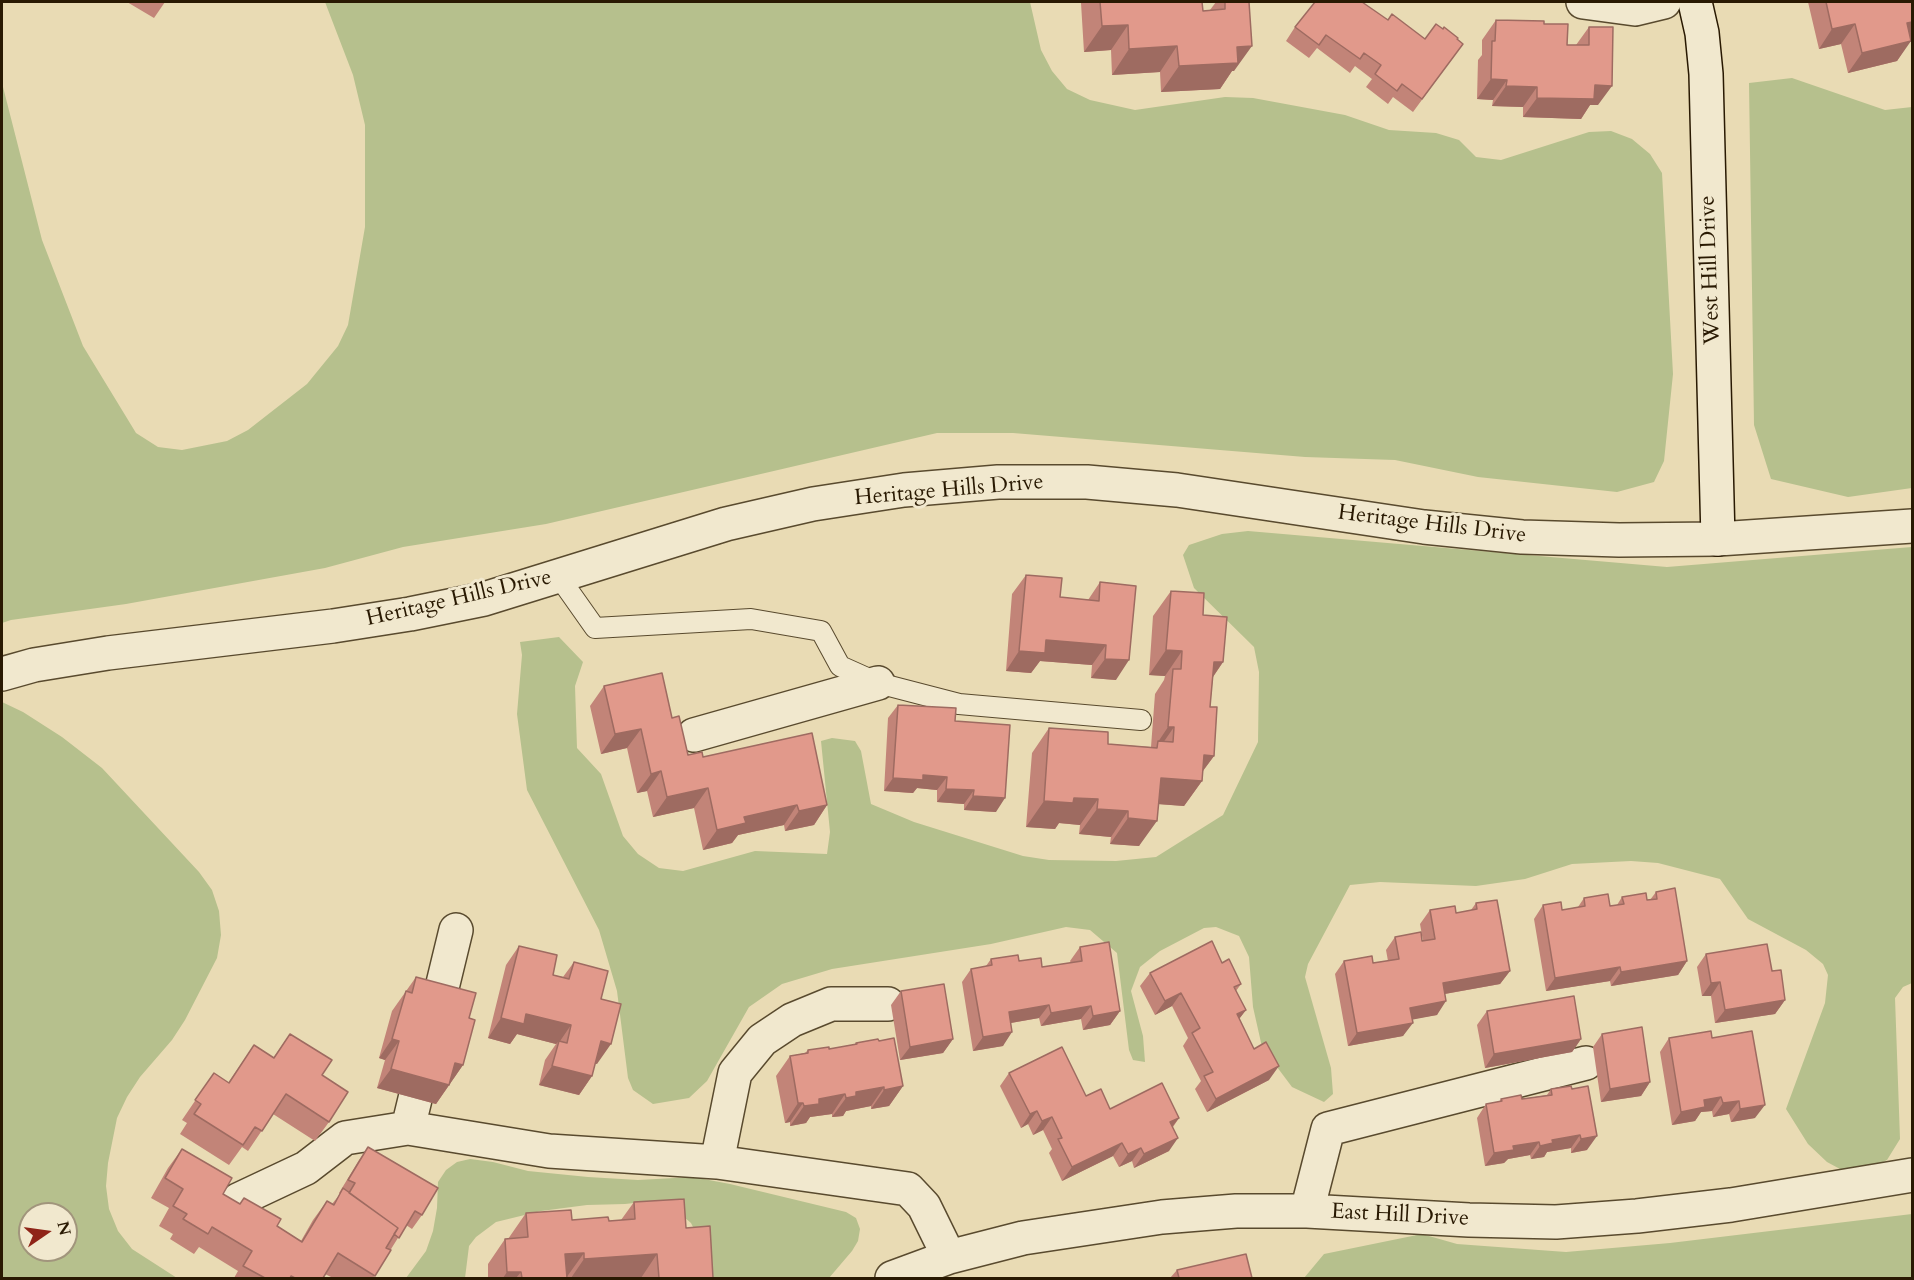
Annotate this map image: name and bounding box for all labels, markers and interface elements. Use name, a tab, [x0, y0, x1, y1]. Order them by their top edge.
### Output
street label: West Hill Drive	[1695, 195, 1727, 345]
street label: Heritage Hills Drive	[853, 470, 1045, 512]
street label: Heritage Hills Drive	[1336, 500, 1528, 550]
street label: Heritage Hills Drive	[364, 565, 554, 633]
street label: East Hill Drive	[1330, 1199, 1470, 1233]
north arrow	[18, 1202, 78, 1262]
text: N	[51, 1219, 76, 1238]

